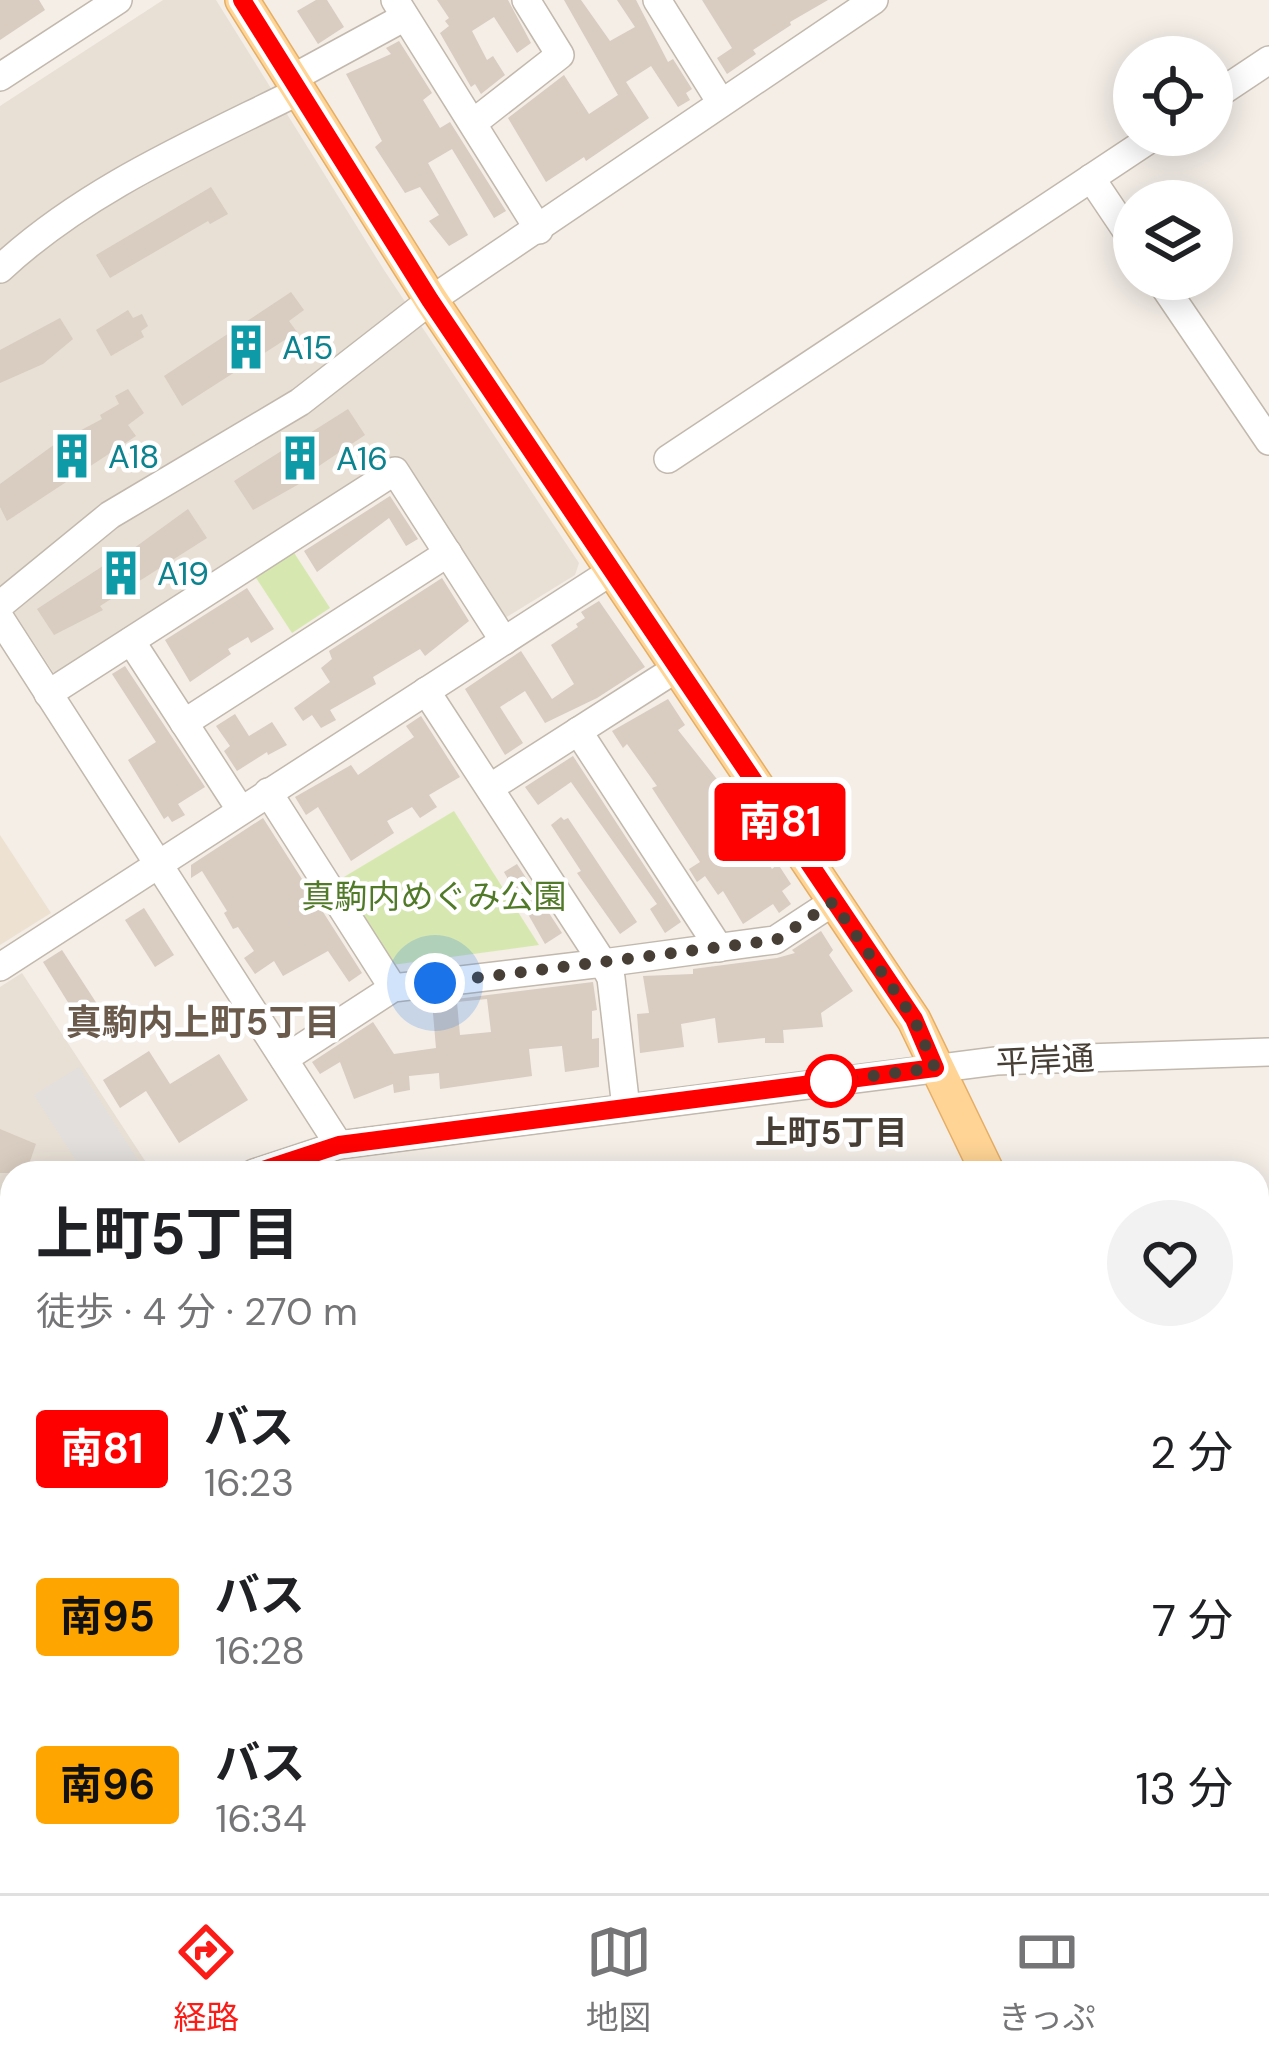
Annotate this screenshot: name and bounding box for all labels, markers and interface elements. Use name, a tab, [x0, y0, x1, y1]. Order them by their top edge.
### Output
map controls	[1113, 36, 1233, 300]
button: locate	[1113, 36, 1233, 156]
button: layers	[1113, 180, 1233, 300]
building icon: A15	[221, 322, 271, 372]
place label: A15	[282, 326, 333, 369]
building icon: A18	[47, 431, 97, 481]
building icon: A16	[275, 433, 325, 483]
place label: A18	[108, 435, 159, 478]
place label: A16	[336, 437, 388, 480]
building icon: A19	[96, 548, 146, 598]
place label: A19	[157, 552, 209, 595]
line badge: 南81	[711, 783, 849, 861]
text: 南81	[738, 794, 822, 849]
park label: 真駒内めぐみ公園	[302, 875, 567, 918]
your location	[405, 953, 465, 1013]
district label: 真駒内上町5丁目	[66, 999, 340, 1046]
street label: 平岸通	[994, 1036, 1096, 1085]
marker: 上町5丁目	[806, 1056, 856, 1106]
place label: 上町5丁目	[755, 1111, 907, 1154]
text: 上町5丁目	[36, 1197, 299, 1272]
button: heart	[1107, 1200, 1233, 1326]
text: 徒歩 · 4 分 · 270 m	[36, 1286, 358, 1337]
text: バス	[204, 1398, 294, 1457]
text: 南81	[60, 1421, 144, 1476]
text: 2 分	[1150, 1423, 1233, 1482]
text: 16:23	[204, 1457, 294, 1508]
text: バス	[215, 1566, 305, 1625]
text: 南95	[60, 1589, 155, 1644]
text: 7 分	[1152, 1591, 1233, 1650]
text: 16:28	[215, 1625, 305, 1676]
text: バス	[215, 1734, 305, 1793]
text: 南96	[60, 1757, 155, 1812]
text: 13 分	[1135, 1759, 1233, 1818]
text: 16:34	[215, 1793, 307, 1844]
tab: 経路	[173, 1919, 239, 2039]
tab: 地図	[586, 1919, 652, 2039]
tab: きっぷ	[998, 1919, 1096, 2039]

